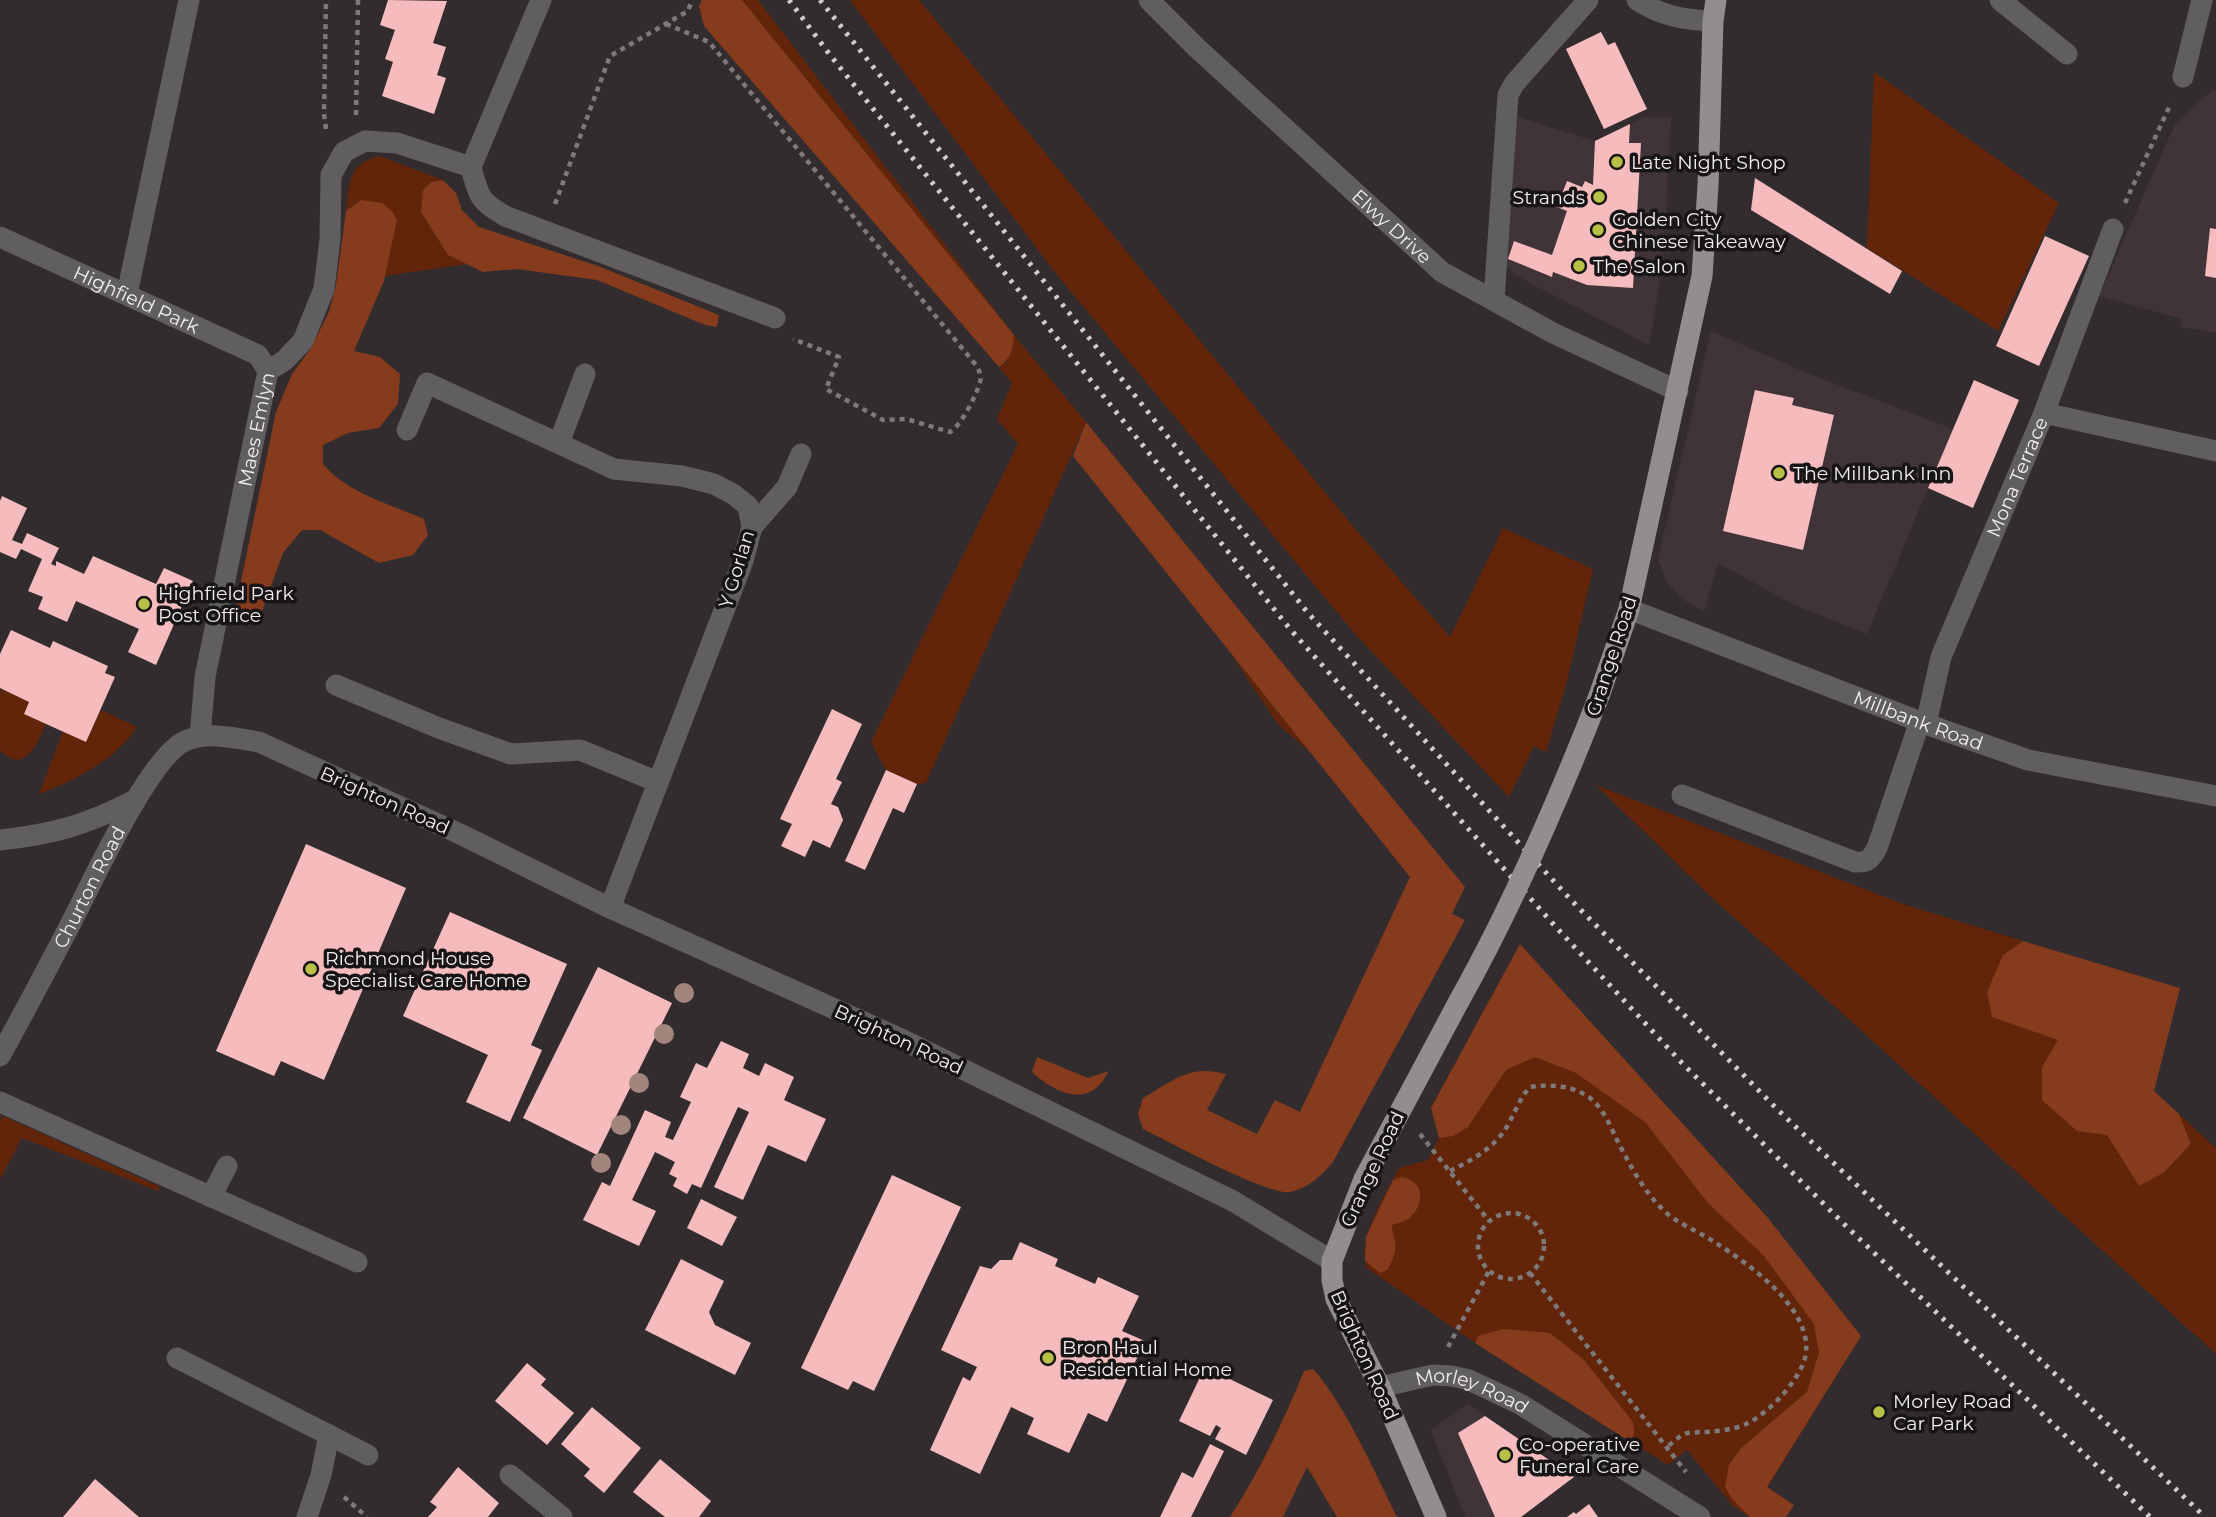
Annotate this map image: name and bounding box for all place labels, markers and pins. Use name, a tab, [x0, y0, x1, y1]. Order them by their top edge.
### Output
place label: Late Night Shop	[1631, 151, 1786, 174]
marker: Late Night Shop	[1609, 154, 1625, 170]
place label: Strands	[1513, 186, 1585, 209]
marker: Strands	[1591, 189, 1607, 205]
place label: Golden City Chinese Takeaway	[1612, 208, 1786, 253]
marker: Golden City Chinese Takeaway	[1590, 222, 1606, 238]
place label: The Salon	[1593, 255, 1686, 278]
marker: The Salon	[1571, 258, 1587, 274]
place label: The Millbank Inn	[1793, 462, 1951, 485]
marker: The Millbank Inn	[1771, 465, 1787, 481]
place label: Highfield Park Post Office	[158, 582, 294, 627]
marker: Highfield Park Post Office	[136, 596, 152, 612]
place label: Richmond House Specialist Care Home	[325, 947, 527, 992]
marker: Richmond House Specialist Care Home	[303, 961, 319, 977]
place label: Bron Haul Residential Home	[1062, 1336, 1232, 1381]
marker: Bron Haul Residential Home	[1040, 1350, 1056, 1366]
place label: Morley Road Car Park	[1893, 1390, 2012, 1435]
marker: Morley Road Car Park	[1871, 1404, 1887, 1420]
place label: Co-operative Funeral Care	[1519, 1433, 1640, 1478]
marker: Co-operative Funeral Care	[1497, 1447, 1513, 1463]

